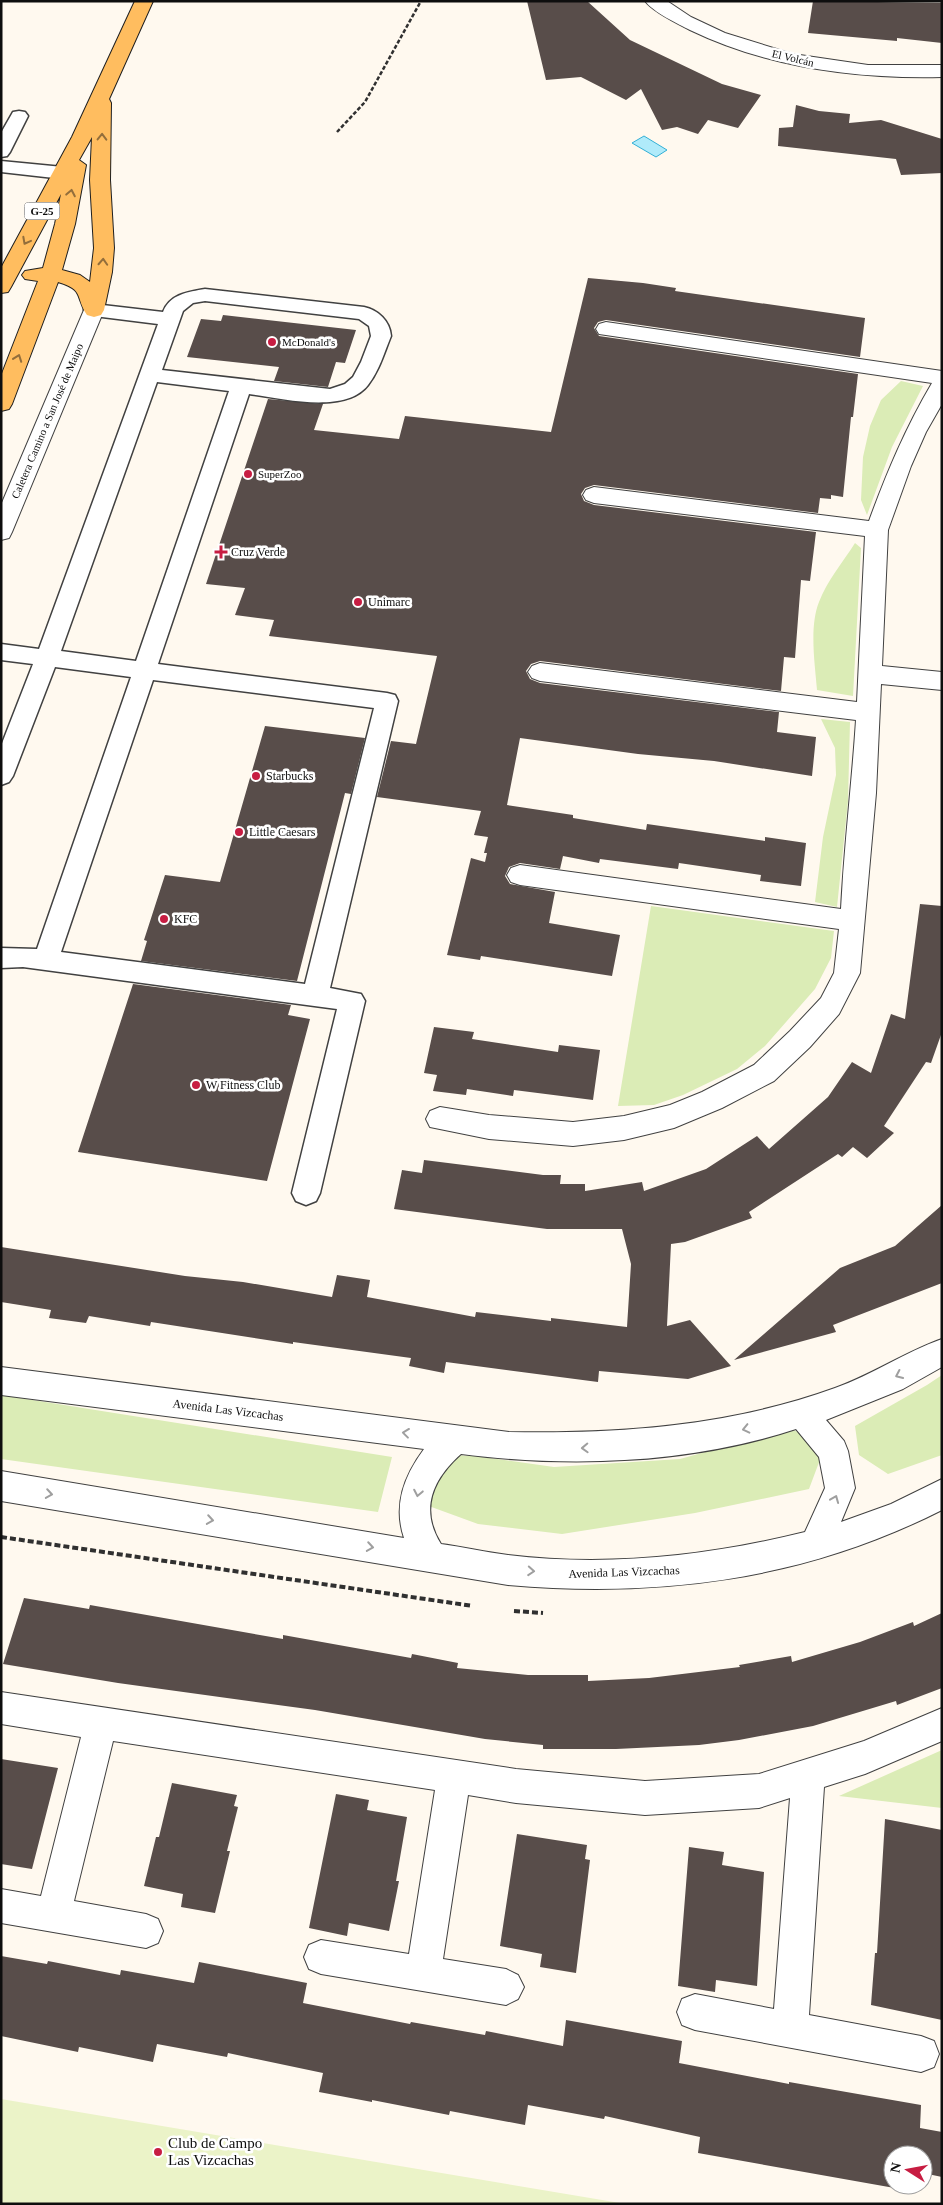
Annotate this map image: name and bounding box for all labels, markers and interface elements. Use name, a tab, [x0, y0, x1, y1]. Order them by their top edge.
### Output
street label: El Volcán	[771, 47, 816, 69]
one-way arrow	[96, 132, 107, 140]
one-way arrow	[65, 189, 75, 197]
road number: G-25	[24, 202, 60, 220]
one-way arrow	[22, 236, 32, 245]
one-way arrow	[97, 258, 108, 266]
marker: McDonald's	[266, 336, 278, 348]
place label: McDonald's	[282, 336, 335, 348]
street label: Caletera Camino a San José de Maipo	[9, 341, 85, 500]
one-way arrow	[12, 355, 22, 363]
marker: SuperZoo	[242, 468, 254, 480]
place label: SuperZoo	[258, 468, 302, 480]
place label: Cruz Verde	[231, 545, 285, 559]
marker: Cruz Verde	[215, 546, 227, 558]
place label: Unimarc	[368, 595, 410, 609]
marker: Unimarc	[352, 596, 364, 608]
place label: Starbucks	[266, 769, 314, 783]
marker: Starbucks	[250, 770, 262, 782]
place label: Little Caesars	[249, 825, 316, 839]
marker: Little Caesars	[233, 826, 245, 838]
place label: KFC	[174, 912, 197, 926]
marker: KFC	[158, 913, 170, 925]
place label: W Fitness Club	[206, 1078, 280, 1092]
marker: W Fitness Club	[190, 1079, 202, 1091]
one-way arrow	[895, 1369, 904, 1379]
street label: Avenida Las Vizcachas	[172, 1396, 284, 1424]
one-way arrow	[742, 1423, 751, 1434]
one-way arrow	[402, 1429, 410, 1439]
one-way arrow	[581, 1443, 588, 1453]
one-way arrow	[46, 1488, 54, 1499]
one-way arrow	[413, 1488, 424, 1497]
one-way arrow	[829, 1495, 839, 1504]
one-way arrow	[205, 1515, 214, 1525]
one-way arrow	[366, 1541, 374, 1551]
street label: Avenida Las Vizcachas	[568, 1563, 680, 1581]
one-way arrow	[527, 1566, 535, 1577]
place label: Club de Campo Las Vizcachas	[168, 2135, 262, 2168]
north arrow	[883, 2145, 933, 2195]
marker: Club de Campo Las Vizcachas	[152, 2146, 164, 2158]
text: N	[887, 2161, 904, 2174]

